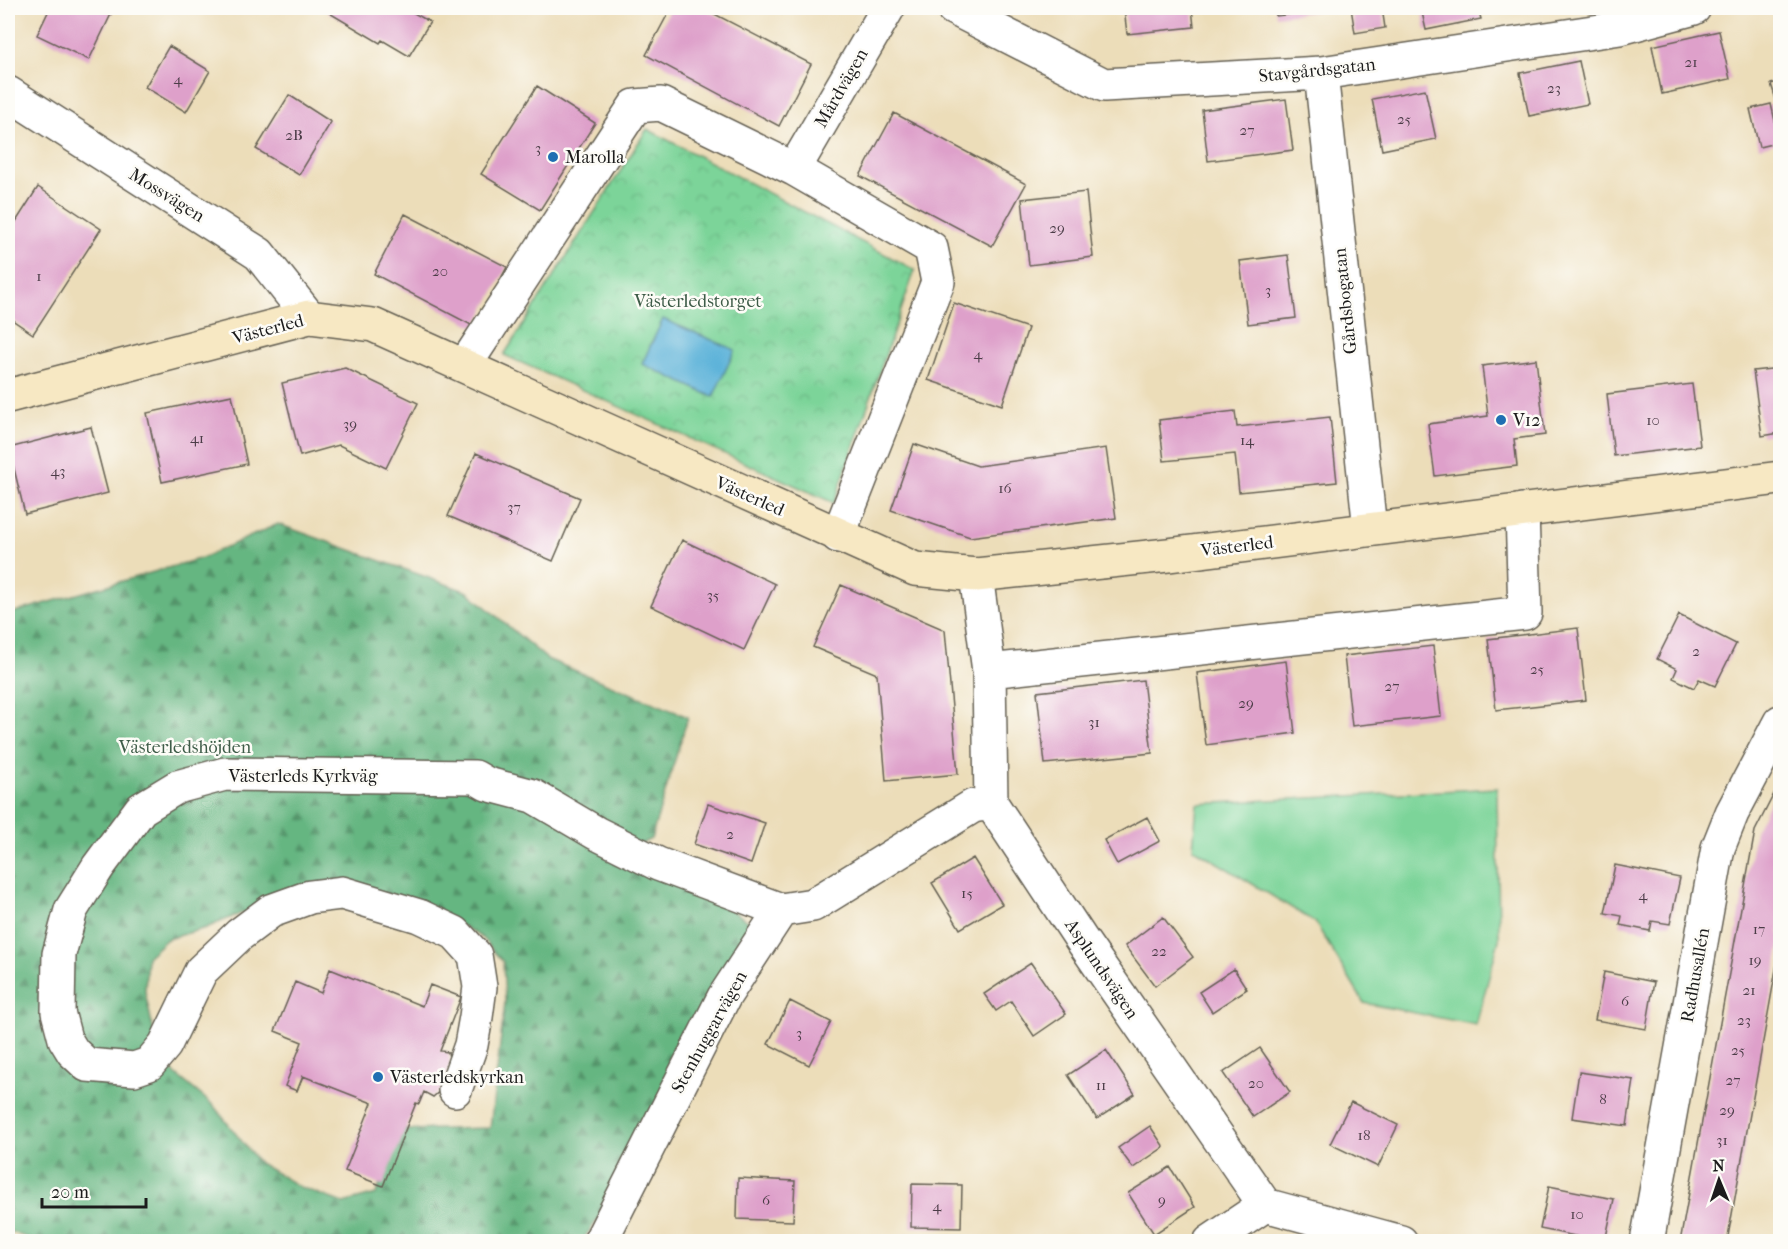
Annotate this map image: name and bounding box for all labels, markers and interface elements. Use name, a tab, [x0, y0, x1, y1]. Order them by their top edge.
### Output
street label: Mårdvägen	[810, 44, 873, 132]
house number: 21	[1684, 53, 1698, 71]
street label: Stavgårdsgatan	[1258, 54, 1377, 87]
house number: 4	[174, 70, 184, 88]
house number: 23	[1547, 79, 1561, 97]
house number: 25	[1397, 110, 1411, 128]
house number: 27	[1240, 121, 1254, 139]
house number: 2B	[285, 126, 303, 144]
house number: 3	[535, 139, 541, 157]
place label: Marolla	[565, 147, 625, 168]
marker: Marolla	[546, 150, 560, 164]
street label: Mossvägen	[125, 164, 209, 227]
house number: 29	[1049, 219, 1065, 237]
street label: Gårdsbogatan	[1329, 246, 1362, 355]
house number: 20	[432, 262, 448, 280]
house number: 1	[36, 267, 42, 285]
house number: 3	[1265, 281, 1271, 299]
park label: Västerledstorget	[633, 291, 762, 312]
street label: Västerled	[229, 310, 306, 349]
house number: 4	[974, 345, 984, 363]
place label: V12	[1512, 410, 1540, 431]
house number: 10	[1646, 411, 1660, 429]
marker: V12	[1494, 413, 1508, 427]
house number: 39	[343, 415, 357, 433]
house number: 41	[190, 429, 204, 447]
house number: 14	[1240, 431, 1255, 449]
house number: 43	[50, 462, 66, 480]
street label: Västerled	[711, 472, 788, 521]
house number: 16	[998, 479, 1013, 497]
house number: 37	[507, 498, 521, 516]
street label: Västerled	[1199, 532, 1275, 561]
house number: 35	[707, 586, 719, 604]
house number: 2	[1692, 642, 1700, 660]
house number: 25	[1530, 660, 1544, 678]
house number: 27	[1385, 677, 1399, 695]
house number: 29	[1238, 694, 1254, 712]
house number: 31	[1088, 713, 1100, 731]
park label: Västerledshöjden	[118, 737, 252, 758]
street label: Västerleds Kyrkväg	[227, 766, 378, 787]
house number: 2	[726, 825, 734, 843]
house number: 15	[961, 884, 973, 902]
house number: 4	[1639, 886, 1649, 904]
street label: Asplundsvägen	[1060, 915, 1143, 1024]
house number: 17	[1753, 920, 1765, 938]
street label: Radhusallén	[1677, 926, 1714, 1024]
house number: 22	[1151, 942, 1167, 960]
house number: 19	[1748, 951, 1762, 969]
street label: Stenhuggarvägen	[667, 967, 752, 1097]
house number: 21	[1742, 981, 1756, 999]
house number: 6	[1621, 992, 1630, 1010]
house number: 23	[1737, 1011, 1751, 1029]
house number: 3	[796, 1024, 802, 1042]
house number: 25	[1731, 1041, 1745, 1059]
place label: Västerledskyrkan	[389, 1067, 524, 1088]
marker: Västerledskyrkan	[371, 1070, 385, 1084]
house number: 27	[1726, 1071, 1740, 1089]
house number: 20	[1248, 1074, 1264, 1092]
house number: 11	[1096, 1076, 1106, 1094]
house number: 8	[1599, 1090, 1607, 1108]
house number: 29	[1719, 1101, 1735, 1119]
house number: 18	[1358, 1126, 1370, 1144]
house number: 31	[1716, 1131, 1728, 1149]
north arrow	[1689, 1150, 1749, 1210]
text: N	[1712, 1156, 1726, 1175]
scale bar	[42, 1171, 146, 1209]
text: 20 m	[51, 1182, 89, 1203]
house number: 6	[762, 1191, 771, 1209]
house number: 9	[1158, 1191, 1166, 1209]
house number: 4	[933, 1197, 943, 1215]
house number: 10	[1570, 1205, 1584, 1223]

